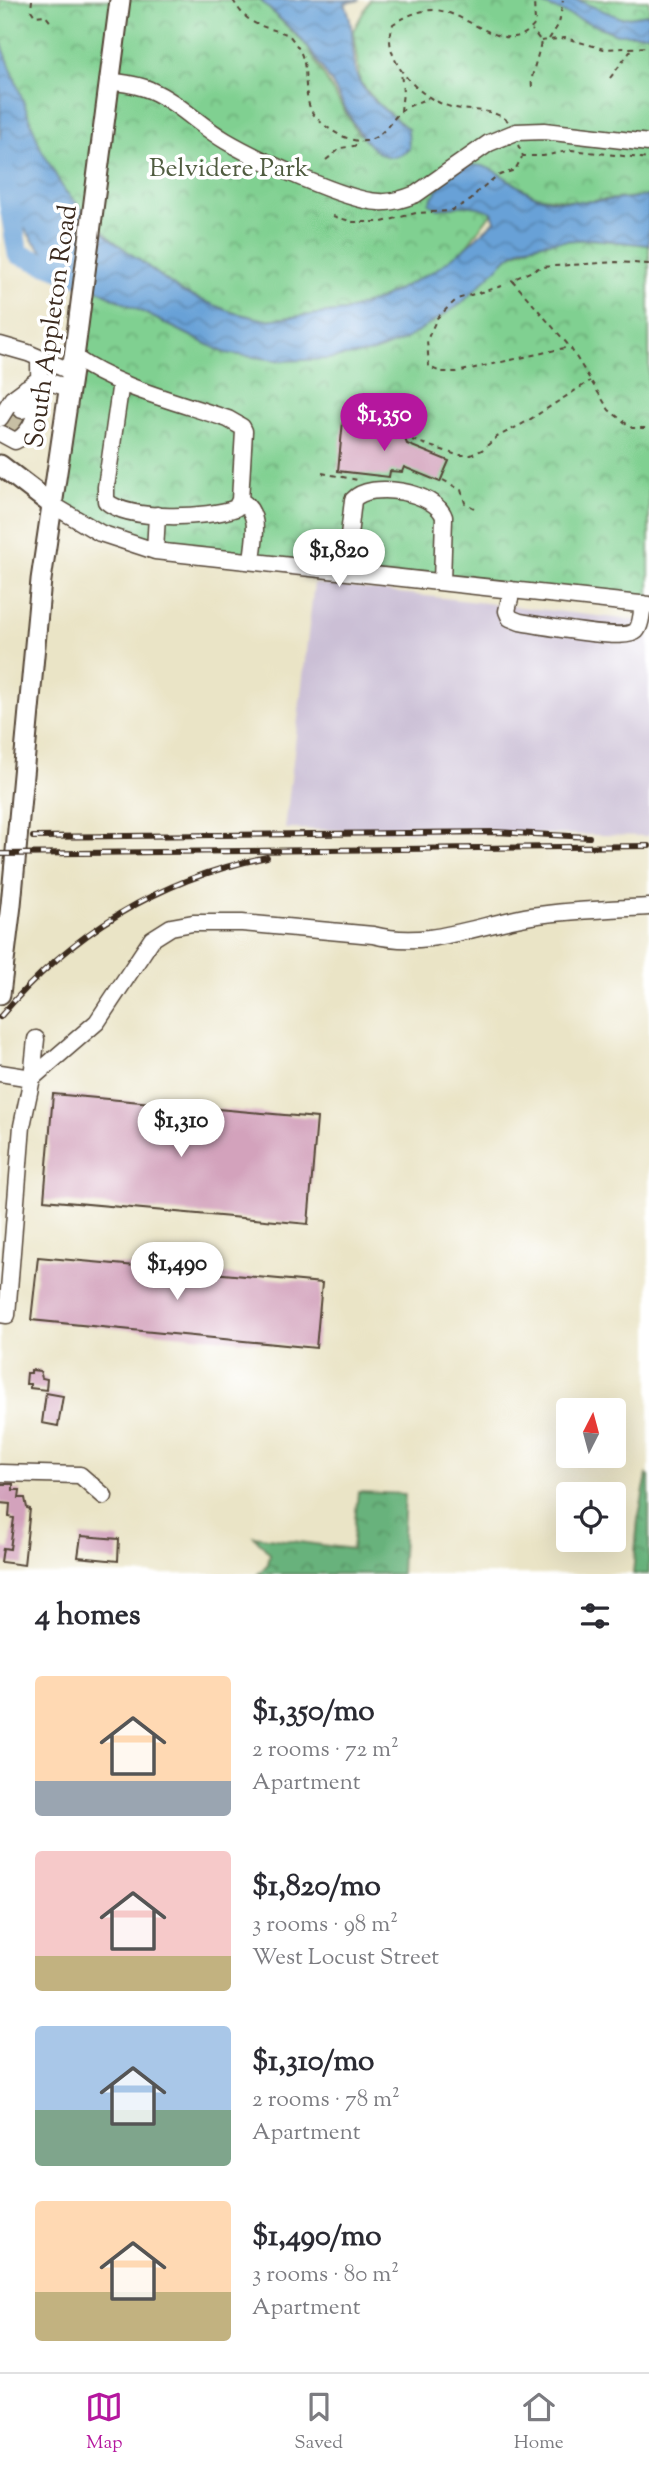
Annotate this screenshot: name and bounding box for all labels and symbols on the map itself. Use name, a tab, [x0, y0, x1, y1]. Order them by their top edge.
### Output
park label: Belvidere Park	[149, 151, 309, 188]
street label: South Appleton Road	[17, 202, 88, 450]
pin: $1,350	[327, 393, 441, 453]
pin: $1,820	[282, 530, 396, 589]
pin: $1,310	[124, 1100, 238, 1159]
pin: $1,490	[120, 1242, 234, 1302]
north arrow	[556, 1398, 626, 1468]

